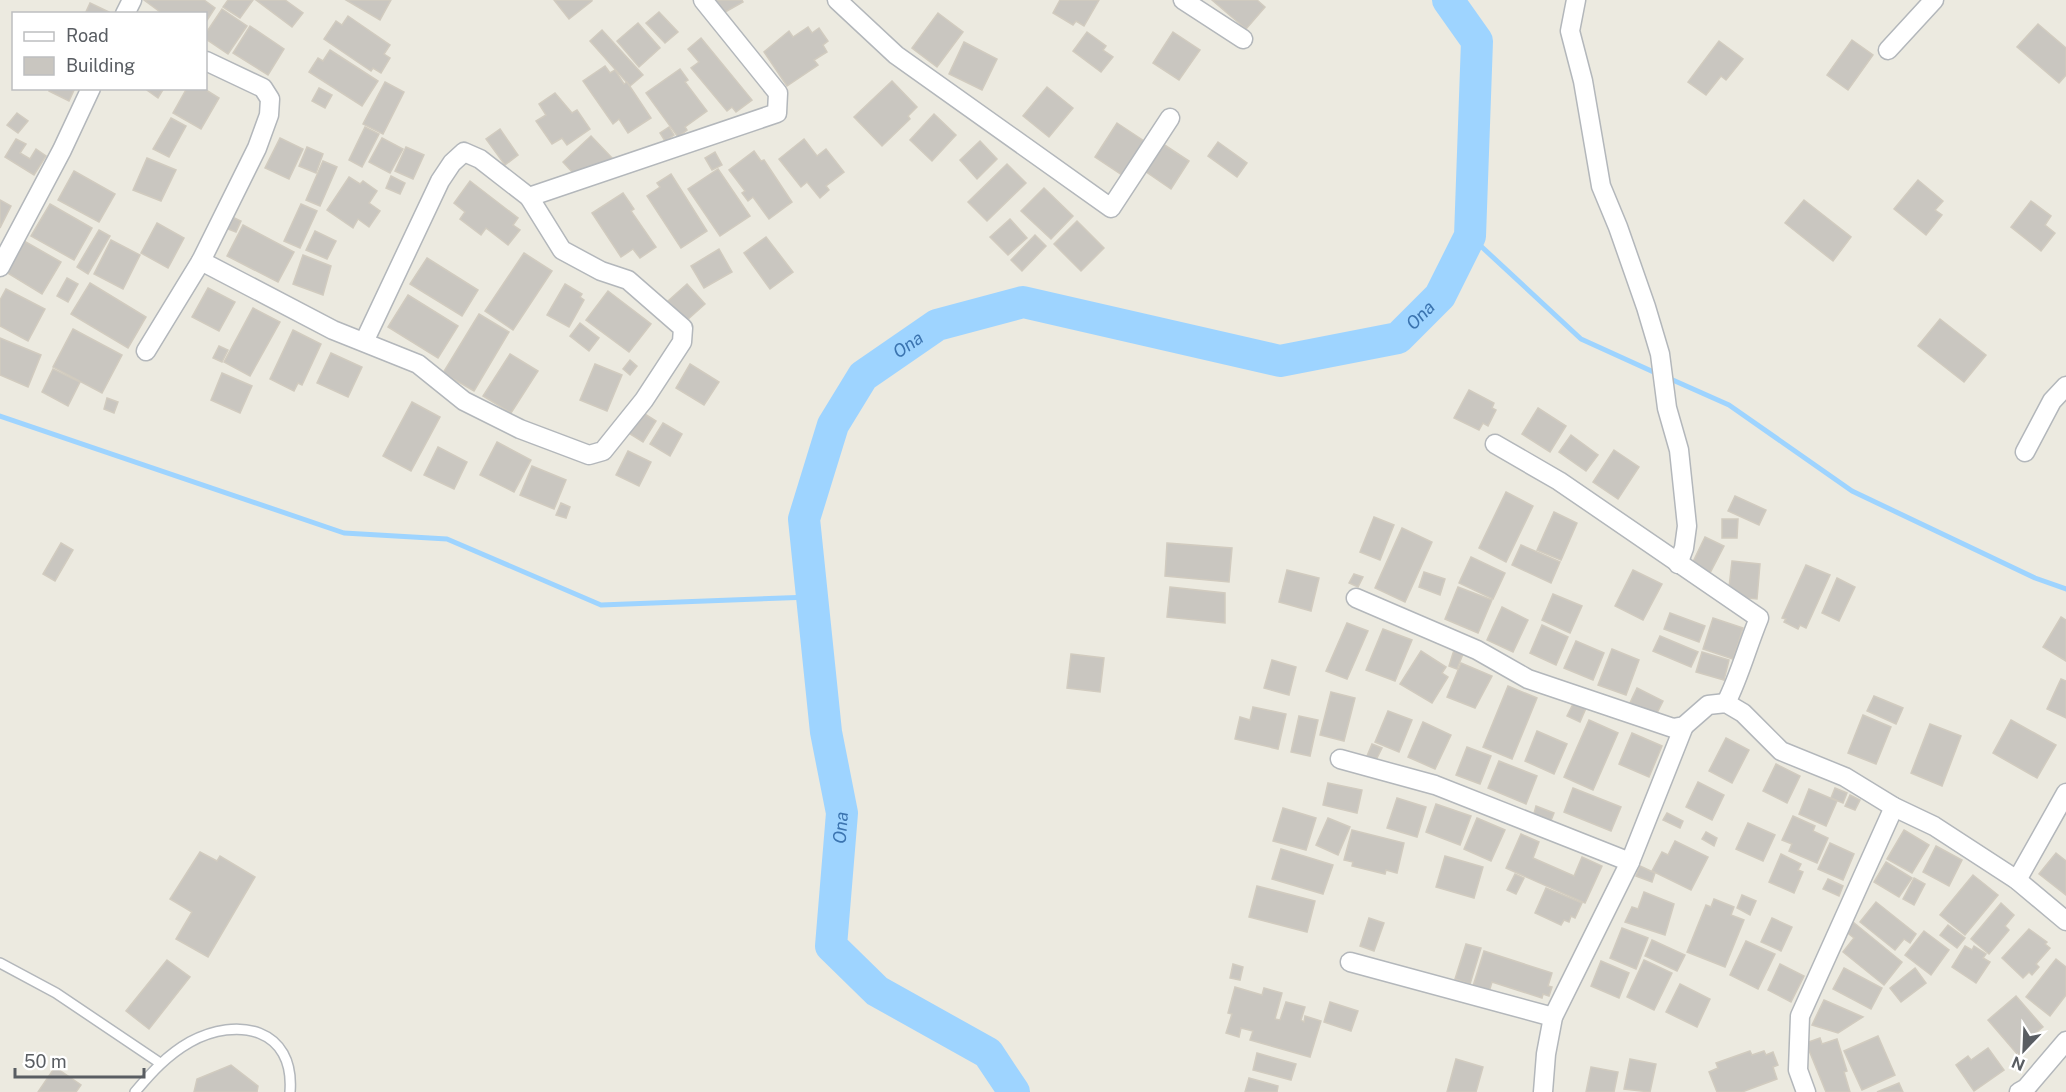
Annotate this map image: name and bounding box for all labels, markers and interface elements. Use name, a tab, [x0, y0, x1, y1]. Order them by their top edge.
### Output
legend	[12, 12, 207, 90]
text: Road	[66, 25, 109, 46]
text: Building	[66, 55, 135, 76]
water label: Ona	[1401, 296, 1439, 334]
water label: Ona	[889, 327, 927, 362]
water label: Ona	[828, 811, 852, 845]
north arrow	[1994, 1020, 2054, 1080]
scale bar	[15, 1041, 144, 1079]
text: 50 m	[24, 1051, 67, 1072]
text: N	[2009, 1052, 2028, 1075]

